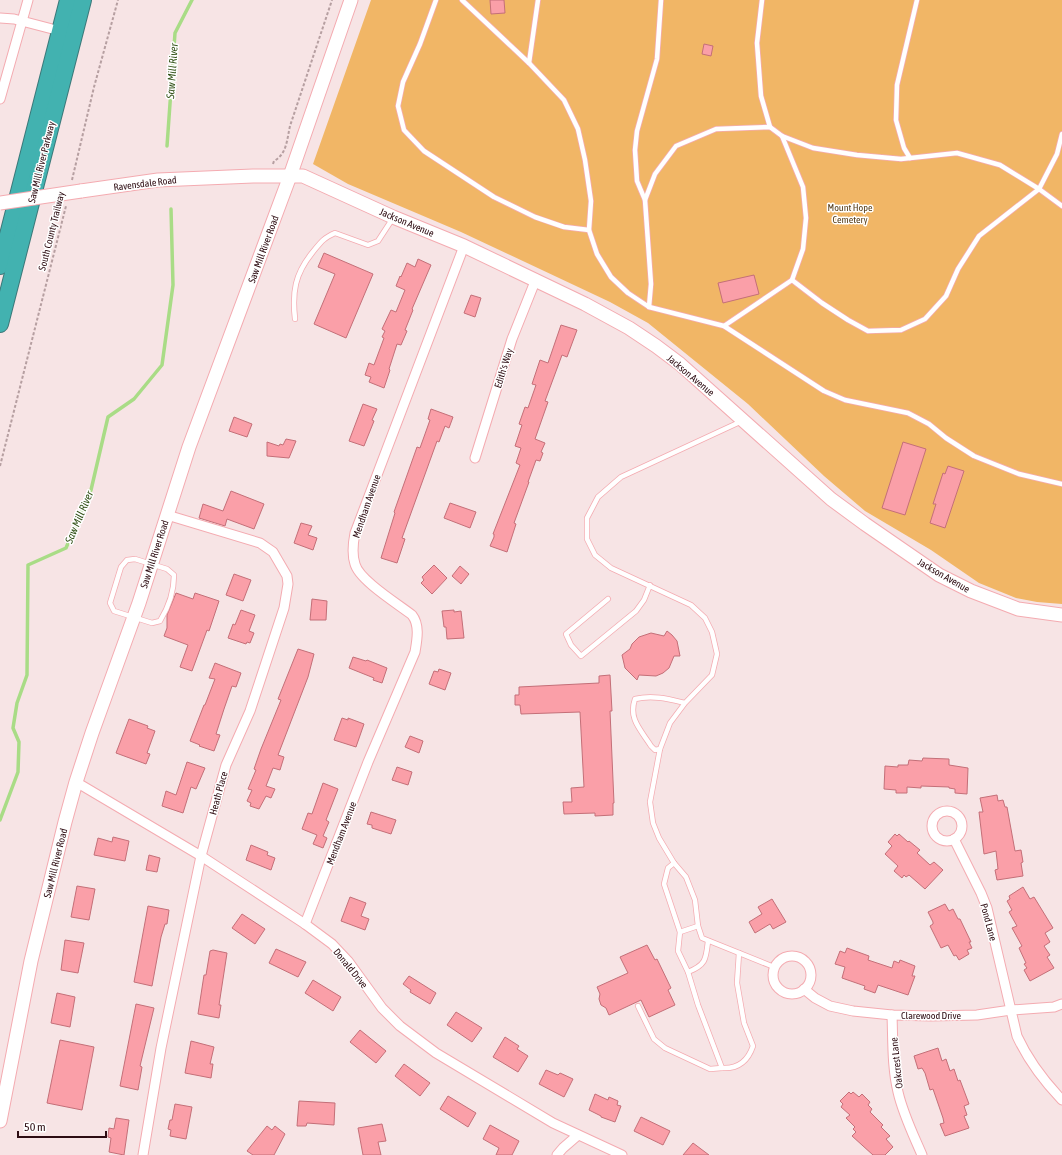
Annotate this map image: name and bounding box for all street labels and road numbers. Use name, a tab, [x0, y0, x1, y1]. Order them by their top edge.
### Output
street label: Saw Mill River Parkway	[26, 120, 57, 204]
street label: Ravensdale Road	[113, 174, 178, 193]
street label: South County Trailway	[36, 191, 67, 272]
street label: Jackson Avenue	[378, 206, 436, 239]
street label: Saw Mill River Road	[246, 214, 281, 284]
street label: Edith's Way	[492, 347, 515, 389]
street label: Jackson Avenue	[665, 352, 717, 399]
street label: Mendham Avenue	[350, 472, 383, 539]
street label: Saw Mill River Road	[138, 518, 171, 590]
street label: Jackson Avenue	[916, 556, 972, 595]
street label: Heath Place	[207, 770, 230, 816]
street label: Mendham Avenue	[324, 800, 359, 866]
street label: Saw Mill River Road	[42, 827, 69, 899]
street label: Pond Lane	[978, 902, 999, 943]
street label: Donald Drive	[331, 946, 370, 991]
street label: Clarewood Drive	[901, 1010, 961, 1021]
street label: Oakcrest Lane	[888, 1036, 905, 1089]

